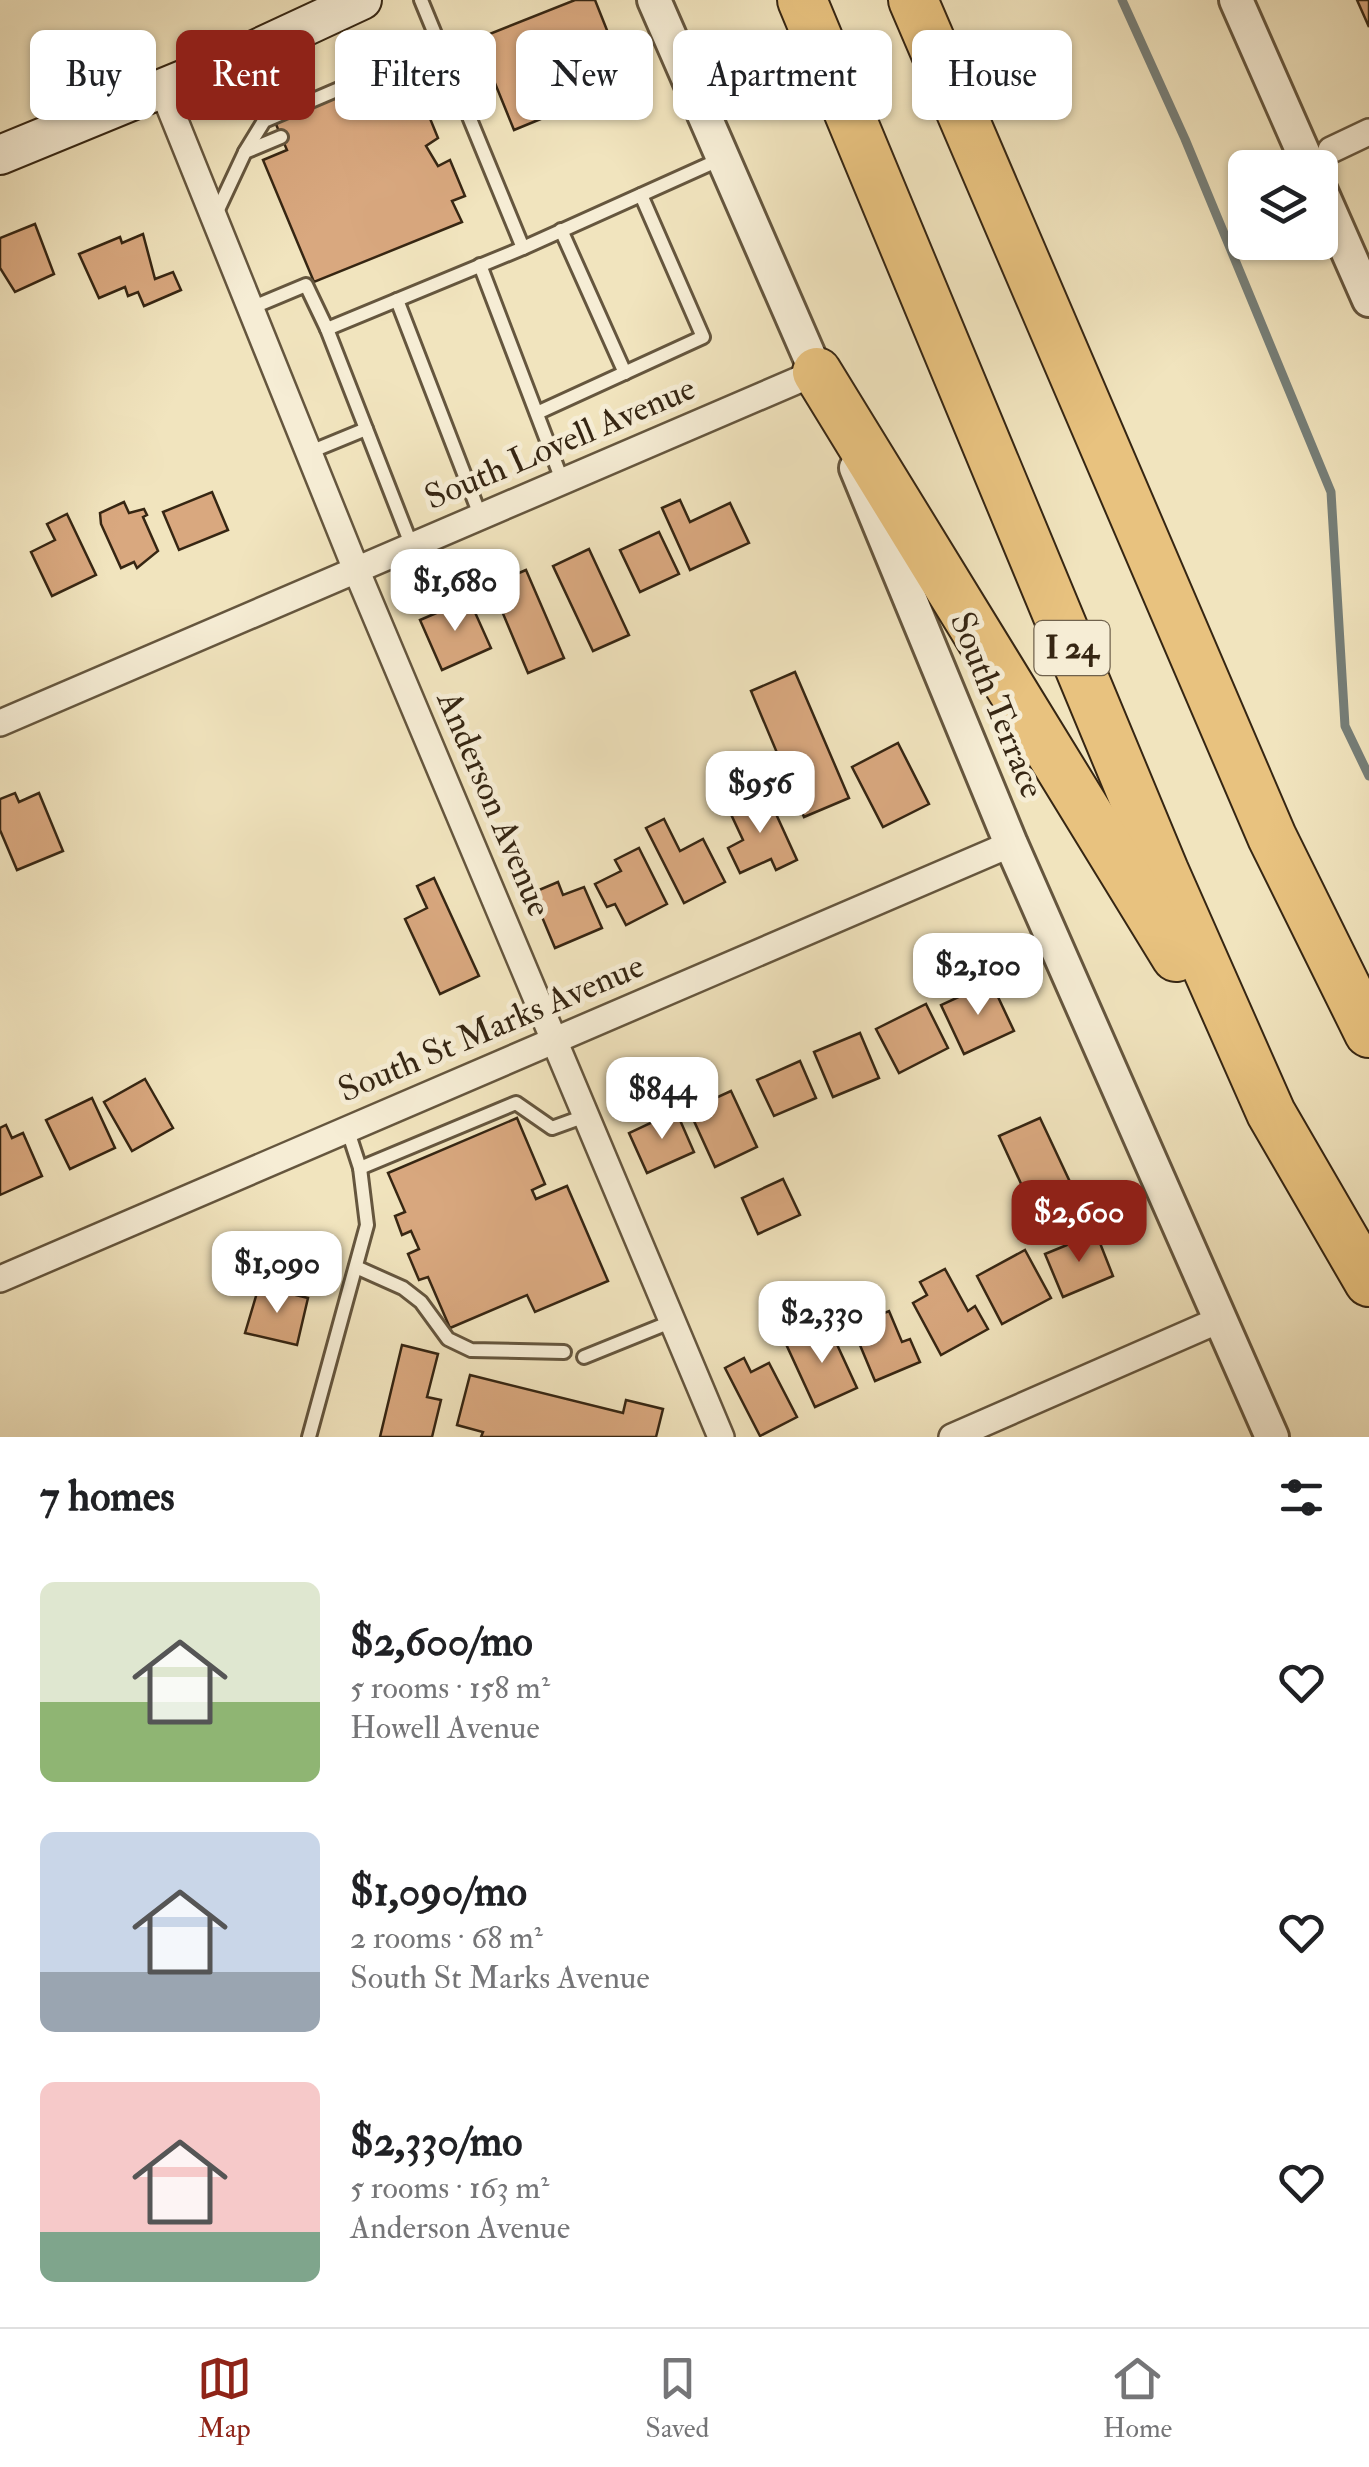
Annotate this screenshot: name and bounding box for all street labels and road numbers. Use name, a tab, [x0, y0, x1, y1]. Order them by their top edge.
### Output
street label: South Lovell Avenue	[418, 366, 702, 520]
street label: South Terrace	[940, 606, 1054, 804]
road number: I 24	[1034, 621, 1110, 675]
street label: Anderson Avenue	[426, 684, 561, 923]
street label: South St Marks Avenue	[332, 944, 650, 1112]

